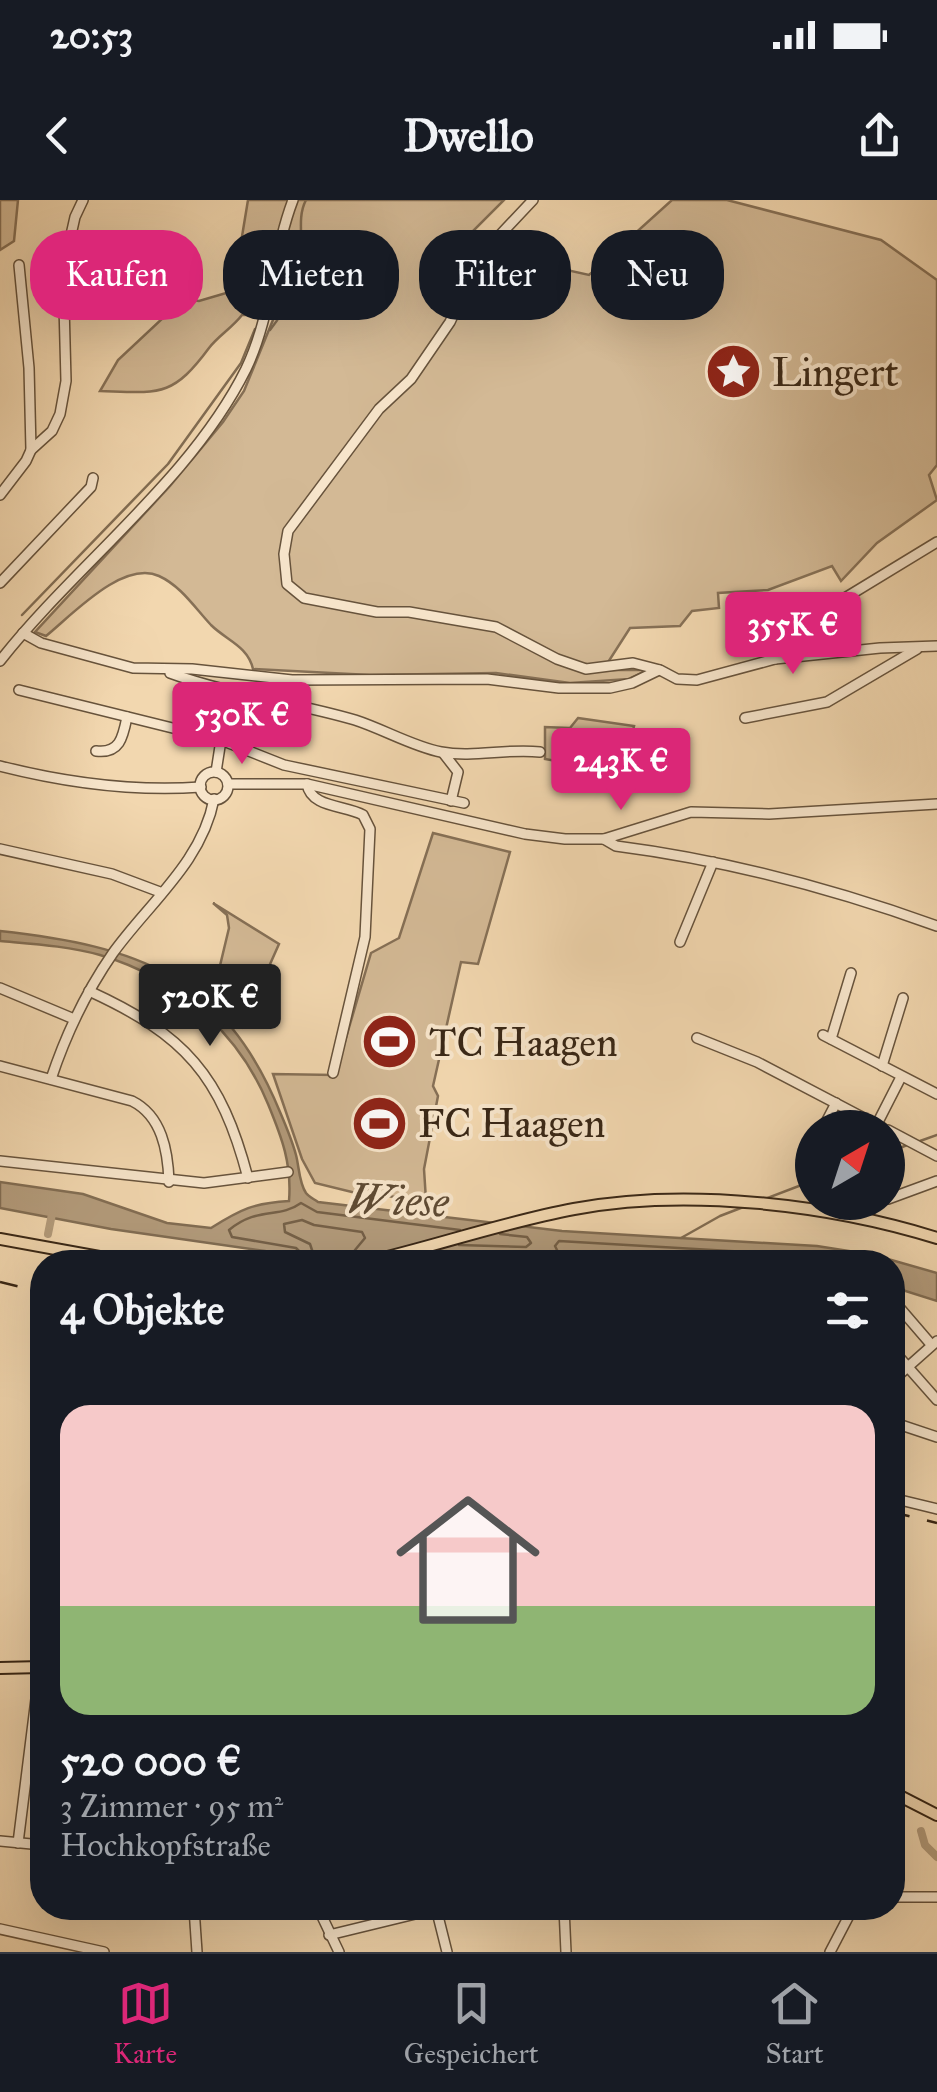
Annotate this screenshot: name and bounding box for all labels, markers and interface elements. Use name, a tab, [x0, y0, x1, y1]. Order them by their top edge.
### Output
text: 20:53	[50, 12, 133, 58]
icon: back	[30, 108, 85, 163]
text: Dwello	[403, 108, 534, 163]
icon: share	[852, 108, 907, 163]
chip: Kaufen	[30, 230, 203, 320]
chip: Mieten	[223, 230, 399, 320]
chip: Filter	[419, 230, 571, 320]
chip: Neu	[591, 230, 724, 320]
place icon: Lingert	[703, 342, 763, 402]
place label: Lingert	[772, 348, 899, 397]
pin: 355K €	[712, 592, 874, 677]
text: 355K €	[747, 605, 839, 644]
pin: 530K €	[161, 682, 323, 767]
text: 530K €	[194, 695, 290, 734]
pin: 243K €	[540, 728, 702, 813]
text: 243K €	[573, 741, 669, 780]
pin: 520K €	[129, 964, 291, 1049]
text: 520K €	[161, 977, 259, 1016]
sports icon: TC Haagen	[360, 1012, 420, 1072]
place label: TC Haagen	[429, 1018, 618, 1067]
sports icon: FC Haagen	[349, 1093, 409, 1153]
place label: FC Haagen	[418, 1099, 605, 1148]
north arrow	[795, 1110, 905, 1220]
map controls	[795, 1110, 905, 1220]
water label: Wiese	[347, 1173, 451, 1229]
icon: filters	[820, 1283, 875, 1338]
text: 4 Objekte	[60, 1284, 224, 1336]
icon: home	[378, 1470, 558, 1650]
text: 520 000 €	[60, 1735, 242, 1787]
text: 3 Zimmer · 95 m²	[60, 1787, 283, 1826]
text: Hochkopfstraße	[60, 1826, 271, 1865]
tab: Karte	[113, 1976, 177, 2071]
tab: Gespeichert	[404, 1976, 539, 2071]
tab: Start	[765, 1976, 824, 2071]

